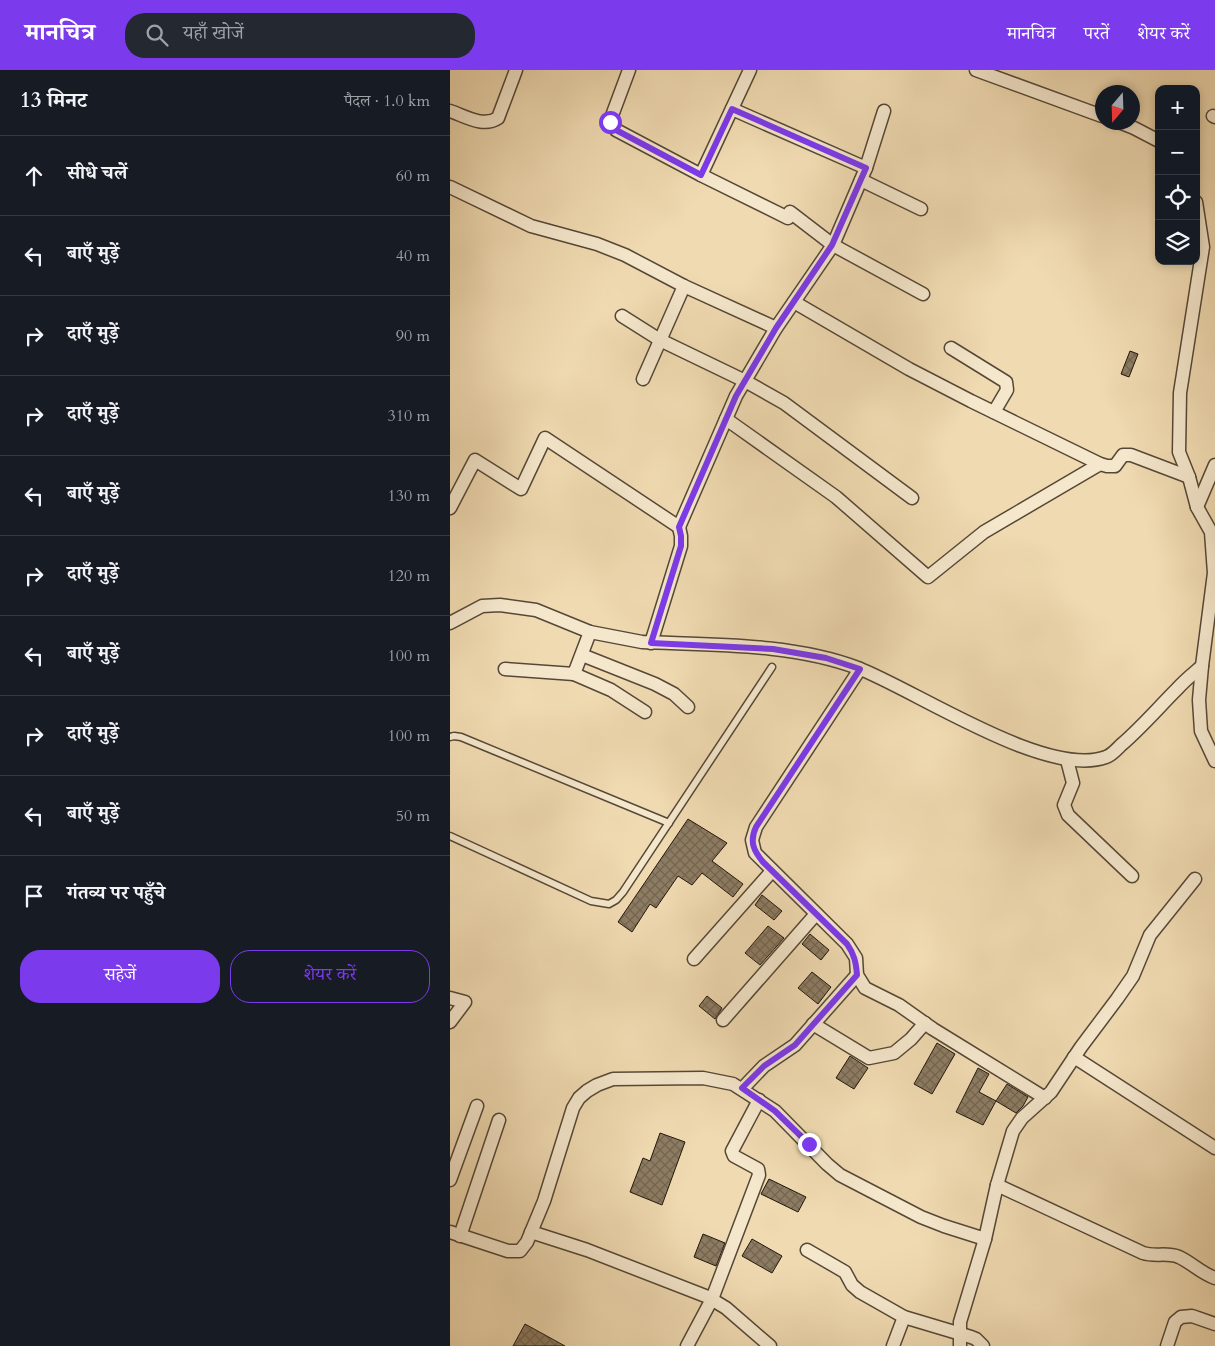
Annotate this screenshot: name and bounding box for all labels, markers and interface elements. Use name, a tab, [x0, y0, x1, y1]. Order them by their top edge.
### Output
search box	[125, 13, 475, 58]
text: मानचित्र	[25, 16, 95, 49]
text: यहाँ खोजें	[183, 20, 244, 46]
icon: search	[143, 21, 171, 49]
text: मानचित्र	[1007, 21, 1056, 46]
text: परतें	[1084, 21, 1109, 46]
text: शेयर करें	[1137, 21, 1190, 46]
north arrow	[1095, 85, 1140, 130]
map controls	[1155, 85, 1200, 265]
button: +	[1155, 85, 1200, 130]
text: 13 मिनट	[20, 86, 87, 115]
text: पैदल · 1.0 km	[344, 90, 430, 112]
route start	[599, 111, 622, 134]
button: −	[1155, 130, 1200, 175]
text: सीधे चलें	[67, 160, 127, 186]
icon: ahead	[20, 162, 48, 190]
text: 60 m	[396, 165, 430, 187]
button: locate	[1155, 175, 1200, 220]
button: layers	[1155, 220, 1200, 265]
text: बाएँ मुड़ें	[67, 240, 119, 266]
icon: left	[20, 242, 48, 270]
text: 40 m	[396, 245, 430, 267]
text: दाएँ मुड़ें	[67, 320, 119, 346]
icon: right	[20, 322, 48, 350]
text: 90 m	[396, 325, 430, 347]
text: दाएँ मुड़ें	[67, 400, 119, 426]
icon: right	[20, 402, 48, 430]
text: 310 m	[388, 405, 430, 427]
text: बाएँ मुड़ें	[67, 480, 119, 506]
icon: left	[20, 482, 48, 510]
text: 130 m	[388, 485, 430, 507]
text: दाएँ मुड़ें	[67, 560, 119, 586]
icon: right	[20, 562, 48, 590]
text: 120 m	[388, 565, 430, 587]
text: बाएँ मुड़ें	[67, 640, 119, 666]
icon: left	[20, 642, 48, 670]
text: 100 m	[388, 645, 430, 667]
text: दाएँ मुड़ें	[67, 720, 119, 746]
icon: right	[20, 722, 48, 750]
text: 100 m	[388, 725, 430, 747]
text: बाएँ मुड़ें	[67, 800, 119, 826]
icon: left	[20, 802, 48, 830]
text: 50 m	[396, 805, 430, 827]
text: गंतव्य पर पहुँचे	[67, 880, 165, 906]
icon: arrive	[20, 882, 48, 910]
button: सहेजें	[20, 950, 220, 1003]
button: शेयर करें	[230, 950, 430, 1003]
route end	[798, 1133, 821, 1156]

